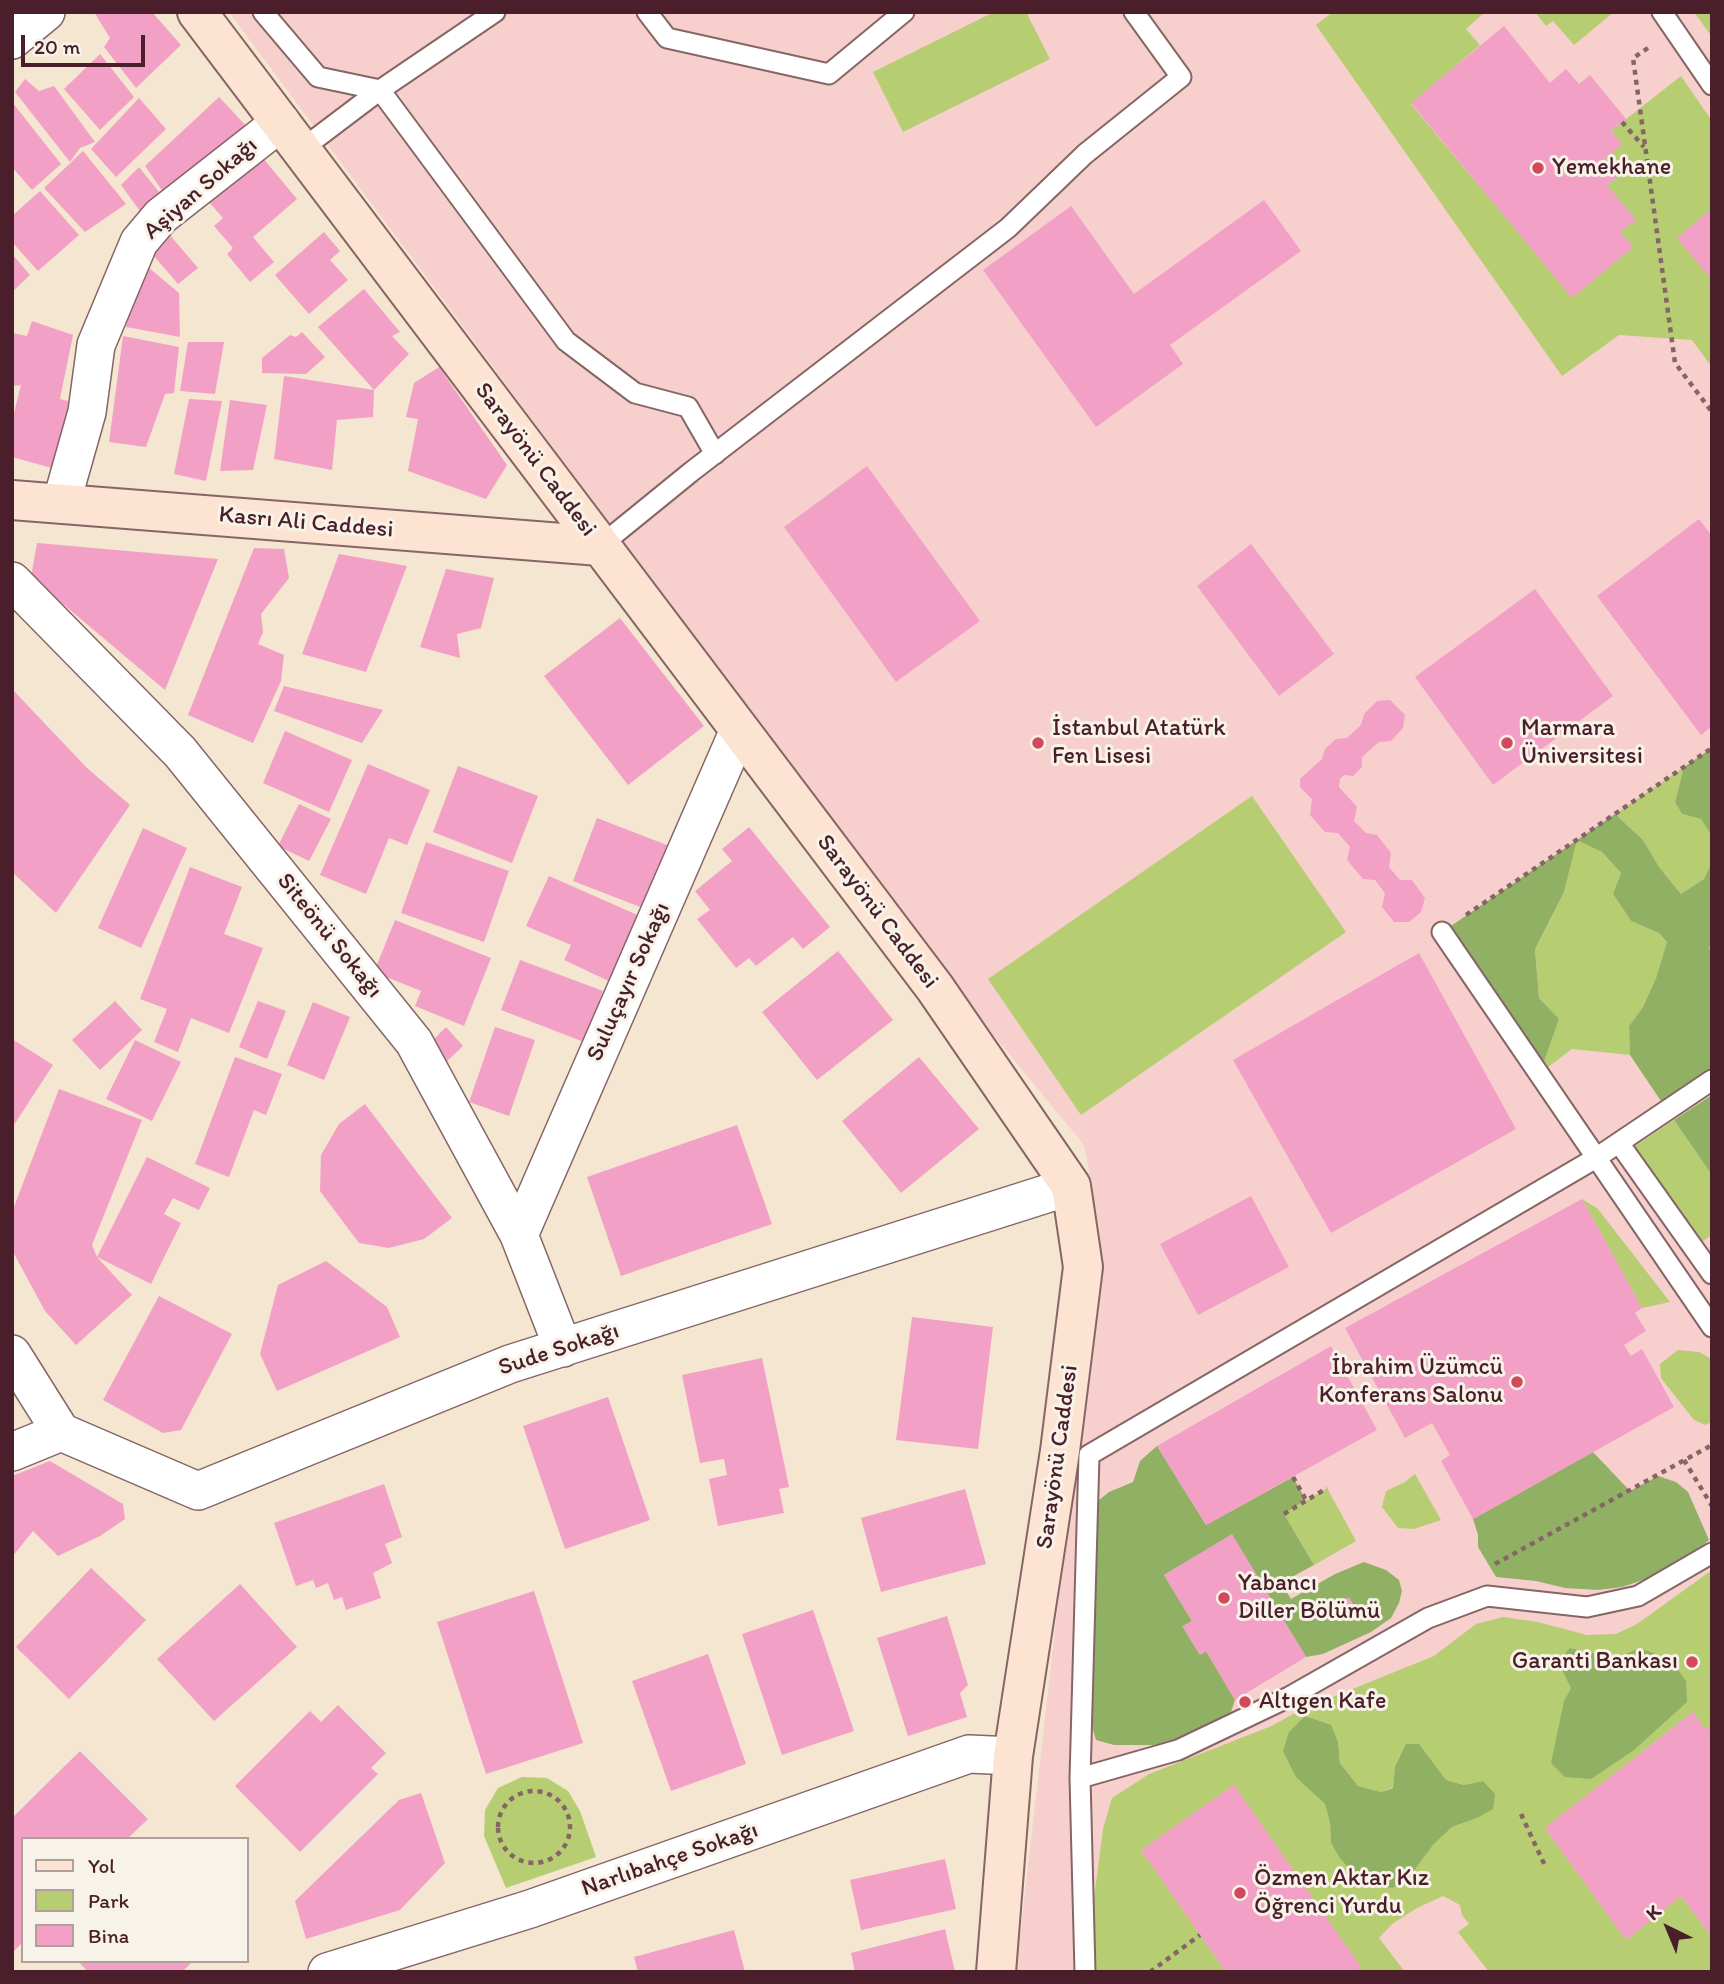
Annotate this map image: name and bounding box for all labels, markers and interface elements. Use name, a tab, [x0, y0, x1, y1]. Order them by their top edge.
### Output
scale bar	[24, 21, 149, 65]
text: 20 m	[34, 34, 80, 59]
street label: Aşiyan Sokağı	[138, 132, 264, 246]
place label: Yemekhane	[1552, 154, 1671, 182]
marker: Yemekhane	[1530, 160, 1546, 176]
street label: Sarayönü Caddesi	[468, 377, 602, 543]
street label: Kasrı Ali Caddesi	[218, 501, 394, 545]
place label: İstanbul Atatürk Fen Lisesi	[1052, 715, 1226, 771]
place label: Marmara Üniversitesi	[1521, 715, 1643, 771]
marker: İstanbul Atatürk Fen Lisesi	[1030, 735, 1046, 751]
marker: Marmara Üniversitesi	[1499, 735, 1515, 751]
street label: Sarayönü Caddesi	[810, 829, 944, 995]
street label: Siteönü Sokağı	[270, 868, 388, 1004]
street label: Suluçayır Sokağı	[581, 898, 677, 1066]
street label: Sude Sokağı	[495, 1317, 623, 1383]
place label: İbrahim Üzümcü Konferans Salonu	[1319, 1354, 1503, 1410]
street label: Sarayönü Caddesi	[1031, 1363, 1085, 1551]
marker: İbrahim Üzümcü Konferans Salonu	[1509, 1374, 1525, 1390]
place label: Yabancı Diller Bölümü	[1238, 1570, 1380, 1626]
marker: Yabancı Diller Bölümü	[1216, 1590, 1232, 1606]
place label: Garanti Bankası	[1512, 1648, 1678, 1676]
marker: Garanti Bankası	[1684, 1654, 1700, 1670]
place label: Altıgen Kafe	[1259, 1688, 1386, 1716]
marker: Altıgen Kafe	[1237, 1694, 1253, 1710]
street label: Narlıbahçe Sokağı	[578, 1816, 762, 1904]
legend	[21, 1837, 248, 1963]
text: Yol	[88, 1853, 115, 1878]
place label: Özmen Aktar Kız Öğrenci Yurdu	[1254, 1865, 1429, 1921]
marker: Özmen Aktar Kız Öğrenci Yurdu	[1232, 1885, 1248, 1901]
text: Park	[88, 1888, 129, 1913]
north arrow	[1633, 1893, 1703, 1963]
text: K	[1641, 1900, 1666, 1925]
text: Bina	[88, 1923, 129, 1948]

